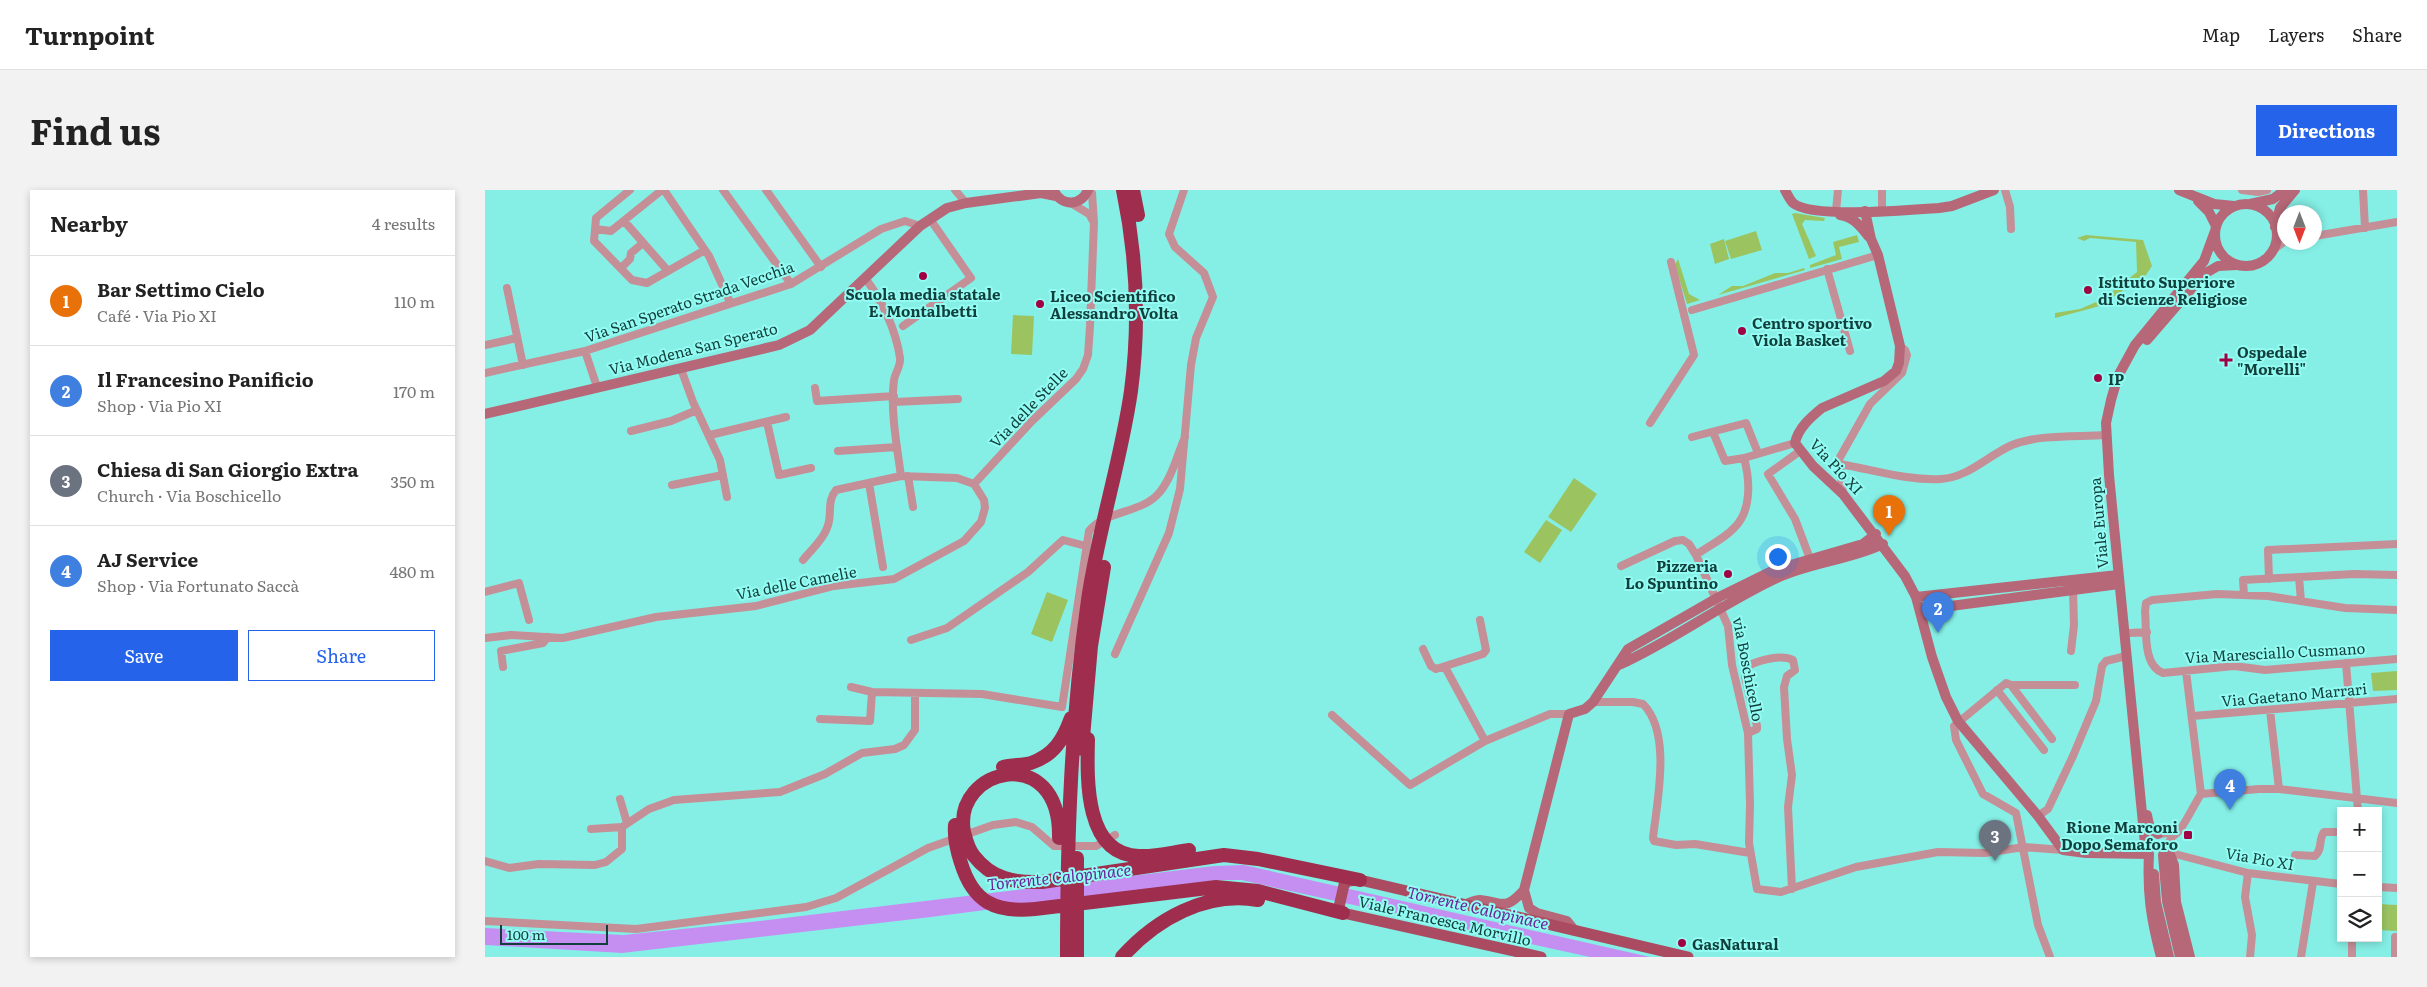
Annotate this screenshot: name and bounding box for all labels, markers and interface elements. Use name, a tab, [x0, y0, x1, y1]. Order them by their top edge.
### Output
text: Turnpoint	[25, 17, 155, 52]
text: Map	[2202, 21, 2240, 48]
text: Layers	[2268, 21, 2324, 48]
text: Share	[2352, 21, 2402, 48]
text: Find us	[30, 104, 160, 156]
button: Directions	[2256, 105, 2397, 156]
north arrow	[2277, 205, 2322, 250]
text: Nearby	[50, 207, 128, 238]
text: 4 results	[372, 211, 435, 235]
street label: Via San Sperato Strada Vecchia	[581, 254, 798, 348]
marker: Scuola media statale E. Montalbetti	[917, 270, 929, 282]
place label: Istituto Superiore di Scienze Religiose	[2098, 270, 2248, 310]
text: Bar Settimo Cielo	[97, 275, 265, 303]
place label: Scuola media statale E. Montalbetti	[845, 282, 1001, 322]
place label: Liceo Scientifico Alessandro Volta	[1050, 284, 1179, 324]
marker: Istituto Superiore di Scienze Religiose	[2082, 284, 2094, 296]
text: 1	[63, 289, 69, 313]
text: 110 m	[394, 289, 435, 313]
marker: Liceo Scientifico Alessandro Volta	[1034, 298, 1046, 310]
text: Café · Via Pio XI	[97, 303, 217, 327]
place label: Centro sportivo Viola Basket	[1752, 311, 1872, 351]
street label: Via Modena San Sperato	[606, 316, 780, 380]
marker: Centro sportivo Viola Basket	[1736, 325, 1748, 337]
place label: Ospedale "Morelli"	[2237, 340, 2307, 380]
marker: Ospedale "Morelli"	[2219, 353, 2233, 367]
street label: Via delle Stelle	[984, 361, 1073, 452]
text: Il Francesino Panificio	[97, 365, 314, 393]
place label: IP	[2108, 367, 2124, 390]
marker: IP	[2092, 372, 2104, 384]
text: 2	[62, 379, 70, 403]
text: 170 m	[393, 379, 435, 403]
text: Shop · Via Pio XI	[97, 393, 222, 417]
street label: Via Pio XI	[1805, 433, 1869, 499]
text: Chiesa di San Giorgio Extra	[97, 455, 358, 483]
text: 3	[62, 469, 70, 493]
text: 350 m	[390, 469, 435, 493]
street label: Viale Europa	[2082, 476, 2113, 570]
text: Church · Via Boschicello	[97, 483, 281, 507]
pin: 1	[1873, 495, 1905, 536]
your location	[1765, 544, 1791, 570]
text: AJ Service	[97, 545, 198, 573]
place label: Pizzeria Lo Spuntino	[1625, 554, 1718, 594]
text: 4	[61, 559, 71, 583]
text: 480 m	[389, 559, 435, 583]
street label: Via delle Camelie	[734, 559, 858, 605]
marker: Pizzeria Lo Spuntino	[1722, 568, 1734, 580]
text: Shop · Via Fortunato Saccà	[97, 573, 299, 597]
pin: 2	[1922, 592, 1954, 633]
street label: via Boschicello	[1728, 615, 1770, 724]
button: Save	[50, 630, 238, 681]
button: Share	[248, 630, 435, 681]
street label: Via Maresciallo Cusmano	[2184, 636, 2366, 668]
street label: Via Gaetano Marrari	[2220, 676, 2368, 712]
pin: 4	[2214, 769, 2246, 810]
map controls	[2337, 807, 2382, 942]
button: +	[2337, 807, 2382, 852]
place label: Rione Marconi Dopo Semaforo	[2061, 815, 2179, 855]
pin: 3	[1979, 820, 2011, 861]
marker: Rione Marconi Dopo Semaforo	[2182, 829, 2194, 841]
street label: Via Pio XI	[2224, 841, 2296, 875]
button: −	[2337, 852, 2382, 897]
water label: Torrente Calopinace	[986, 857, 1132, 895]
water label: Torrente Calopinace	[1405, 879, 1551, 935]
street label: Viale Francesca Morvillo	[1356, 889, 1534, 951]
button: layers	[2337, 897, 2382, 942]
scale bar	[500, 922, 607, 945]
text: 100 m	[507, 924, 545, 944]
place label: GasNatural	[1692, 932, 1779, 955]
marker: GasNatural	[1676, 937, 1688, 949]

